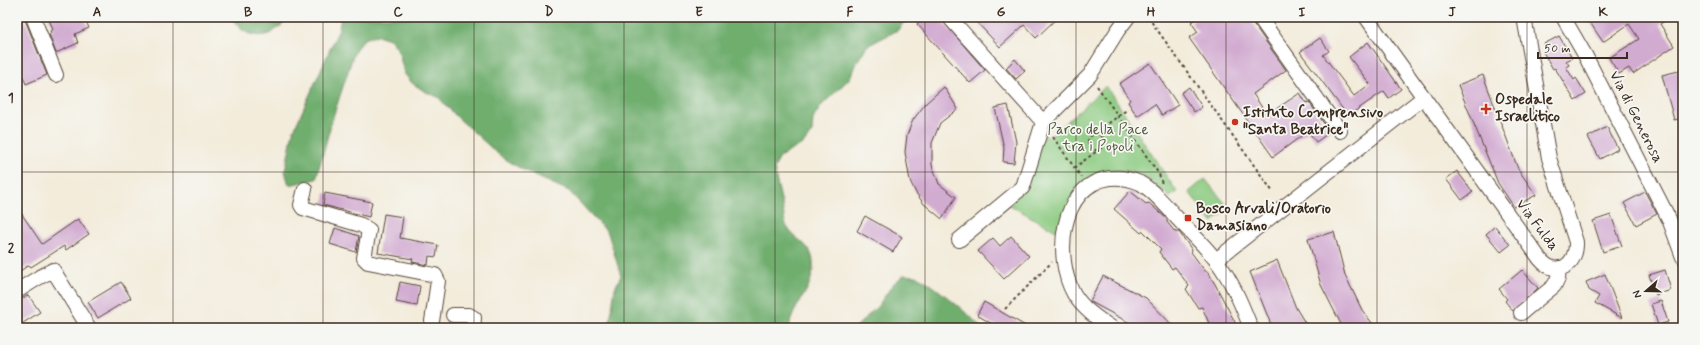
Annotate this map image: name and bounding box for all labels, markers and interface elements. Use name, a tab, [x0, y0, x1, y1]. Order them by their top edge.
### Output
text: A	[93, 4, 101, 21]
text: B	[244, 4, 253, 21]
text: C	[393, 4, 403, 21]
text: D	[545, 4, 554, 21]
text: E	[695, 4, 703, 21]
text: F	[847, 4, 854, 21]
text: G	[997, 4, 1006, 21]
text: H	[1147, 4, 1156, 21]
text: I	[1299, 4, 1306, 21]
text: J	[1448, 4, 1456, 21]
text: K	[1598, 4, 1608, 21]
scale bar	[1538, 34, 1627, 60]
text: 50 m	[1544, 41, 1571, 57]
street label: Via di Generosa	[1604, 67, 1668, 167]
text: 1	[8, 90, 14, 107]
place label: Ospedale Israelitico	[1495, 90, 1560, 127]
place label: Istituto Comprensivo "Santa Beatrice"	[1243, 103, 1383, 140]
marker: Ospedale Israelitico	[1480, 103, 1492, 115]
marker: Istituto Comprensivo "Santa Beatrice"	[1230, 117, 1240, 127]
park label: Parco della Pace tra i Popoli	[1047, 120, 1149, 157]
street label: Via Fulda	[1511, 195, 1563, 255]
place label: Bosco Arvali/Oratorio Damasiano	[1196, 199, 1331, 236]
marker: Bosco Arvali/Oratorio Damasiano	[1183, 213, 1193, 223]
text: 2	[8, 240, 15, 257]
north arrow	[1626, 271, 1666, 311]
text: N	[1630, 288, 1645, 300]

